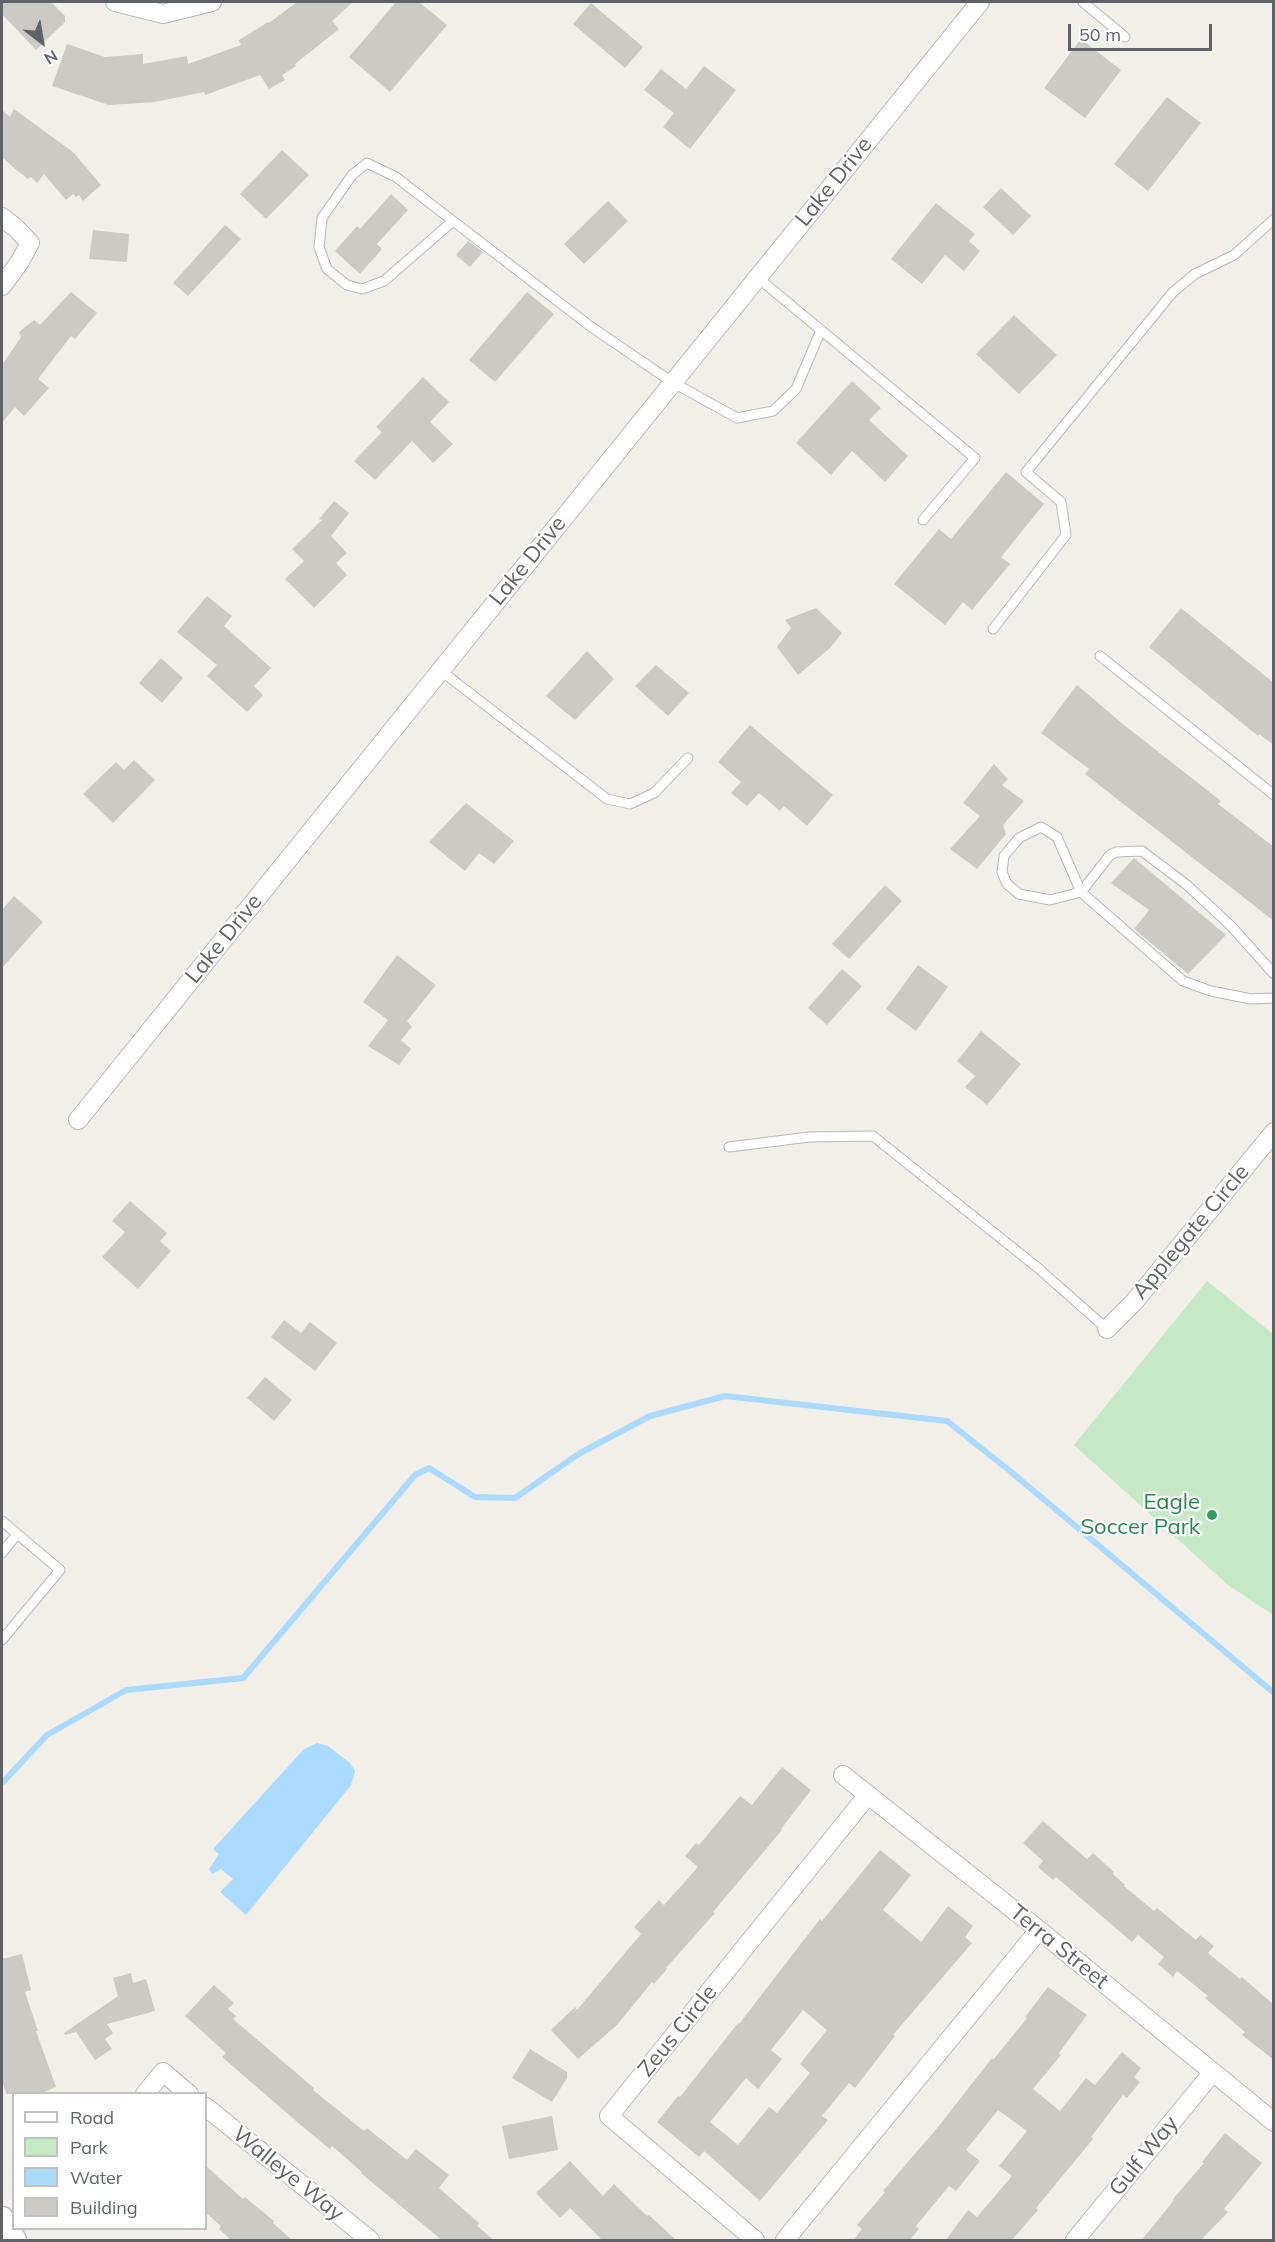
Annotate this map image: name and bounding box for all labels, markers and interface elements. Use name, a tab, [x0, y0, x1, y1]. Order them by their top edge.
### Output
north arrow	[12, 12, 72, 72]
scale bar	[1071, 12, 1215, 50]
text: 50 m	[1079, 23, 1121, 46]
text: N	[41, 46, 62, 69]
street label: Lake Drive	[790, 132, 878, 232]
street label: Lake Drive	[484, 511, 572, 611]
street label: Lake Drive	[180, 889, 268, 989]
street label: Applegate Circle	[1127, 1159, 1255, 1305]
place label: Eagle Soccer Park	[1080, 1489, 1200, 1540]
marker: Eagle Soccer Park	[1205, 1508, 1219, 1522]
street label: Terra Street	[1004, 1899, 1114, 1995]
street label: Zeus Circle	[633, 1980, 723, 2082]
legend	[12, 2092, 207, 2230]
text: Road	[70, 2106, 114, 2129]
street label: Gulf Way	[1104, 2111, 1184, 2201]
street label: Walleye Way	[227, 2121, 349, 2227]
text: Park	[70, 2136, 108, 2159]
text: Water	[70, 2166, 122, 2189]
text: Building	[70, 2196, 138, 2219]

